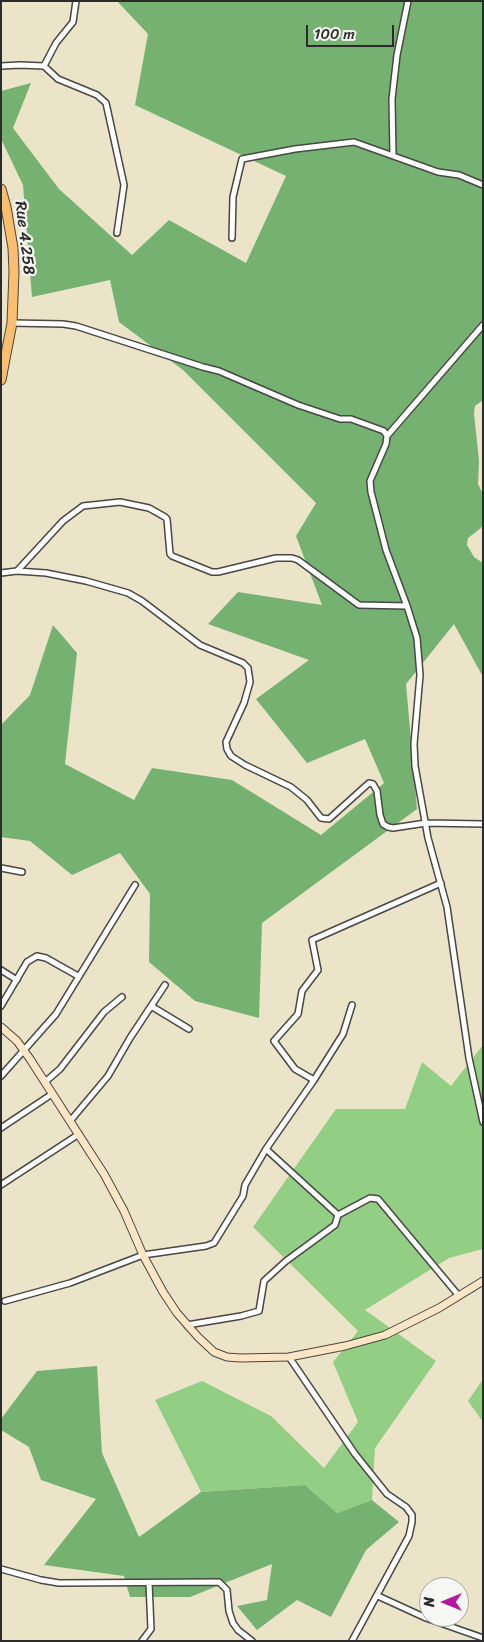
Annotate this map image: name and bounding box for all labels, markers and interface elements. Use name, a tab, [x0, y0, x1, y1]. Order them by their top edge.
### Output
scale bar	[309, 15, 396, 47]
text: 100 m	[314, 21, 355, 47]
street label: Rue 4.258	[10, 200, 38, 276]
north arrow	[419, 1577, 469, 1627]
text: N	[417, 1597, 442, 1607]

